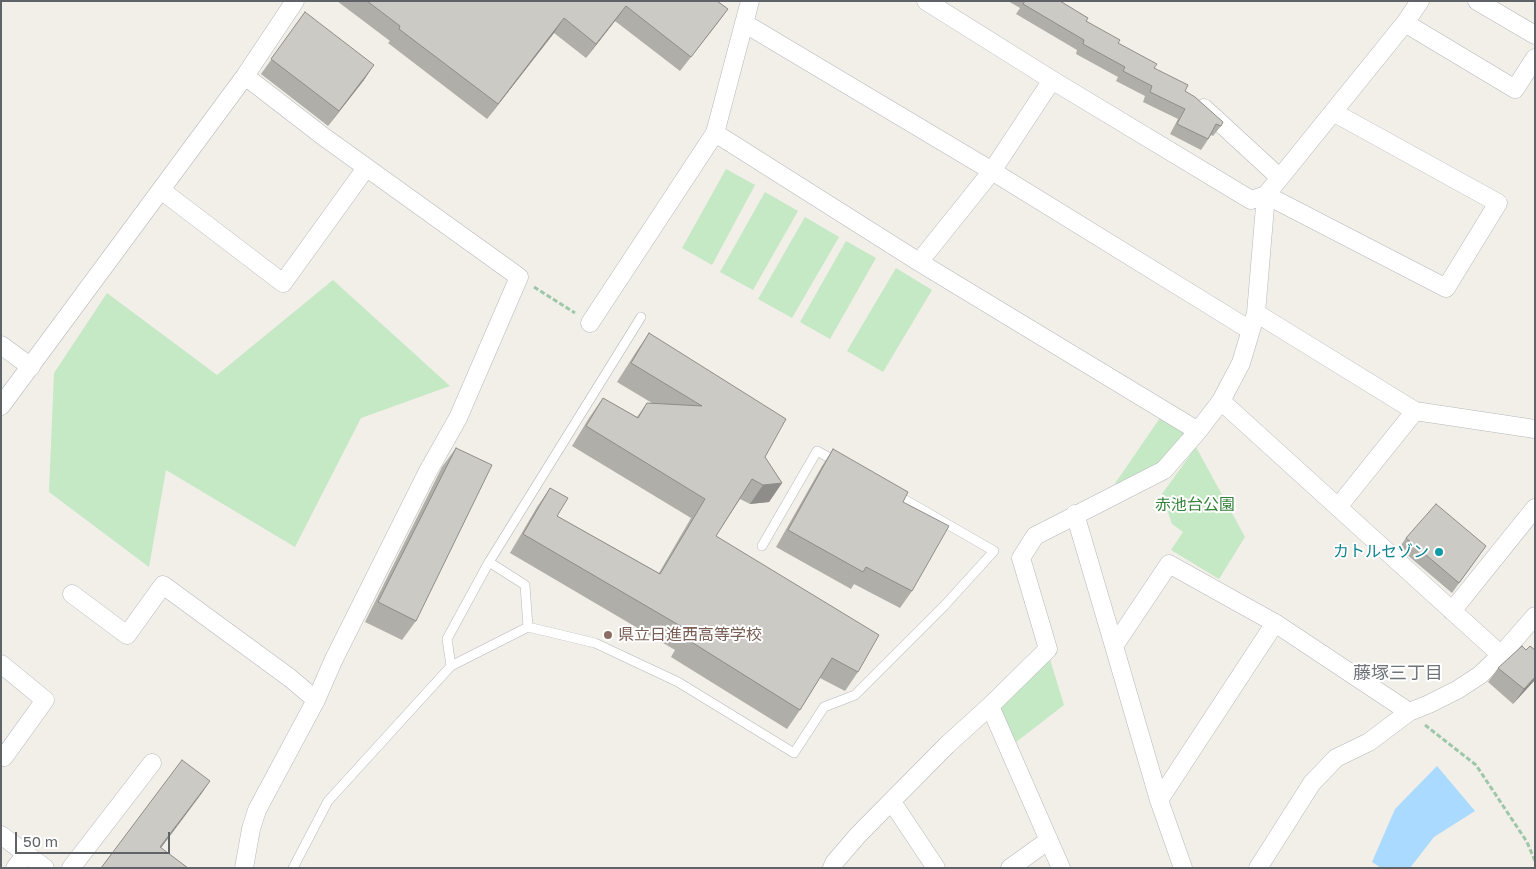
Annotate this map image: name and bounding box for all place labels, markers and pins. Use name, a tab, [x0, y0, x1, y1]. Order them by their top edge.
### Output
place label: カトルセゾン	[1333, 542, 1429, 562]
marker: カトルセゾン	[1433, 546, 1445, 558]
place label: 県立日進西高等学校	[618, 625, 762, 645]
marker: 県立日進西高等学校	[602, 629, 614, 641]

